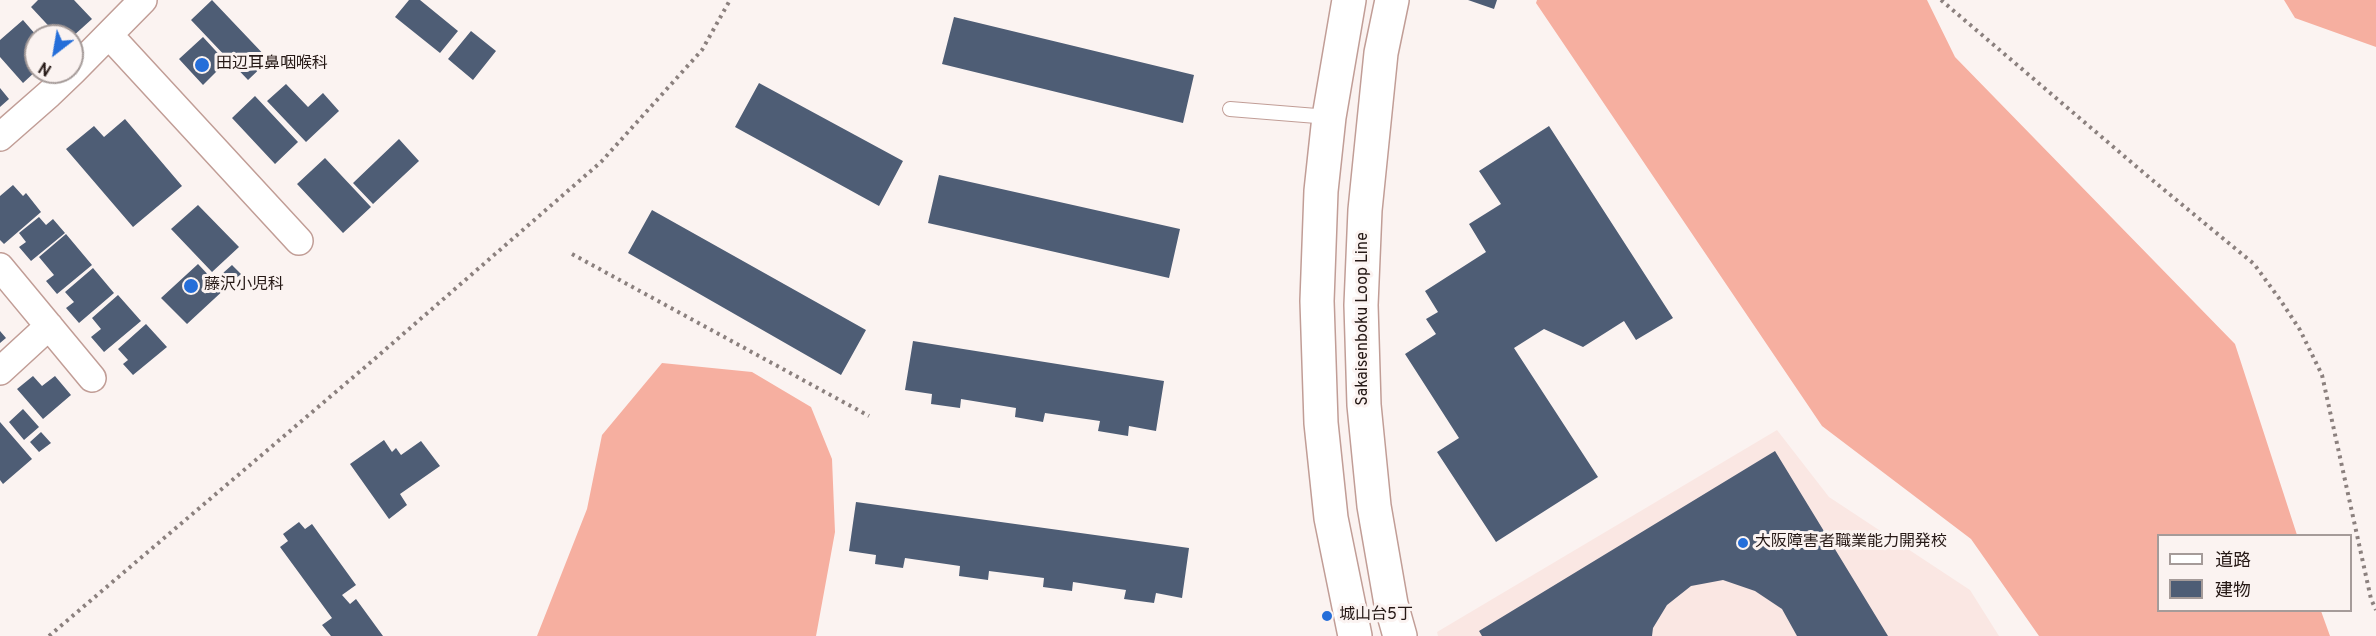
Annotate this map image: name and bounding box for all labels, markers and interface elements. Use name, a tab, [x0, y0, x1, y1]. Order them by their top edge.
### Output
north arrow	[24, 24, 84, 84]
place label: 田辺耳鼻咽喉科	[216, 55, 328, 75]
text: N	[36, 56, 56, 79]
marker: 田辺耳鼻咽喉科	[193, 56, 211, 74]
street label: Sakaisenboku Loop Line	[1354, 232, 1374, 406]
place label: 藤沢小児科	[204, 276, 284, 296]
marker: 藤沢小児科	[182, 277, 200, 295]
place label: 大阪障害者職業能力開発校	[1755, 533, 1947, 553]
legend	[2157, 534, 2352, 612]
marker: 大阪障害者職業能力開発校	[1736, 536, 1750, 550]
text: 道路	[2215, 550, 2251, 573]
text: 建物	[2215, 580, 2251, 603]
place label: 城山台5丁	[1339, 606, 1413, 626]
marker: 城山台5丁	[1320, 609, 1334, 623]

